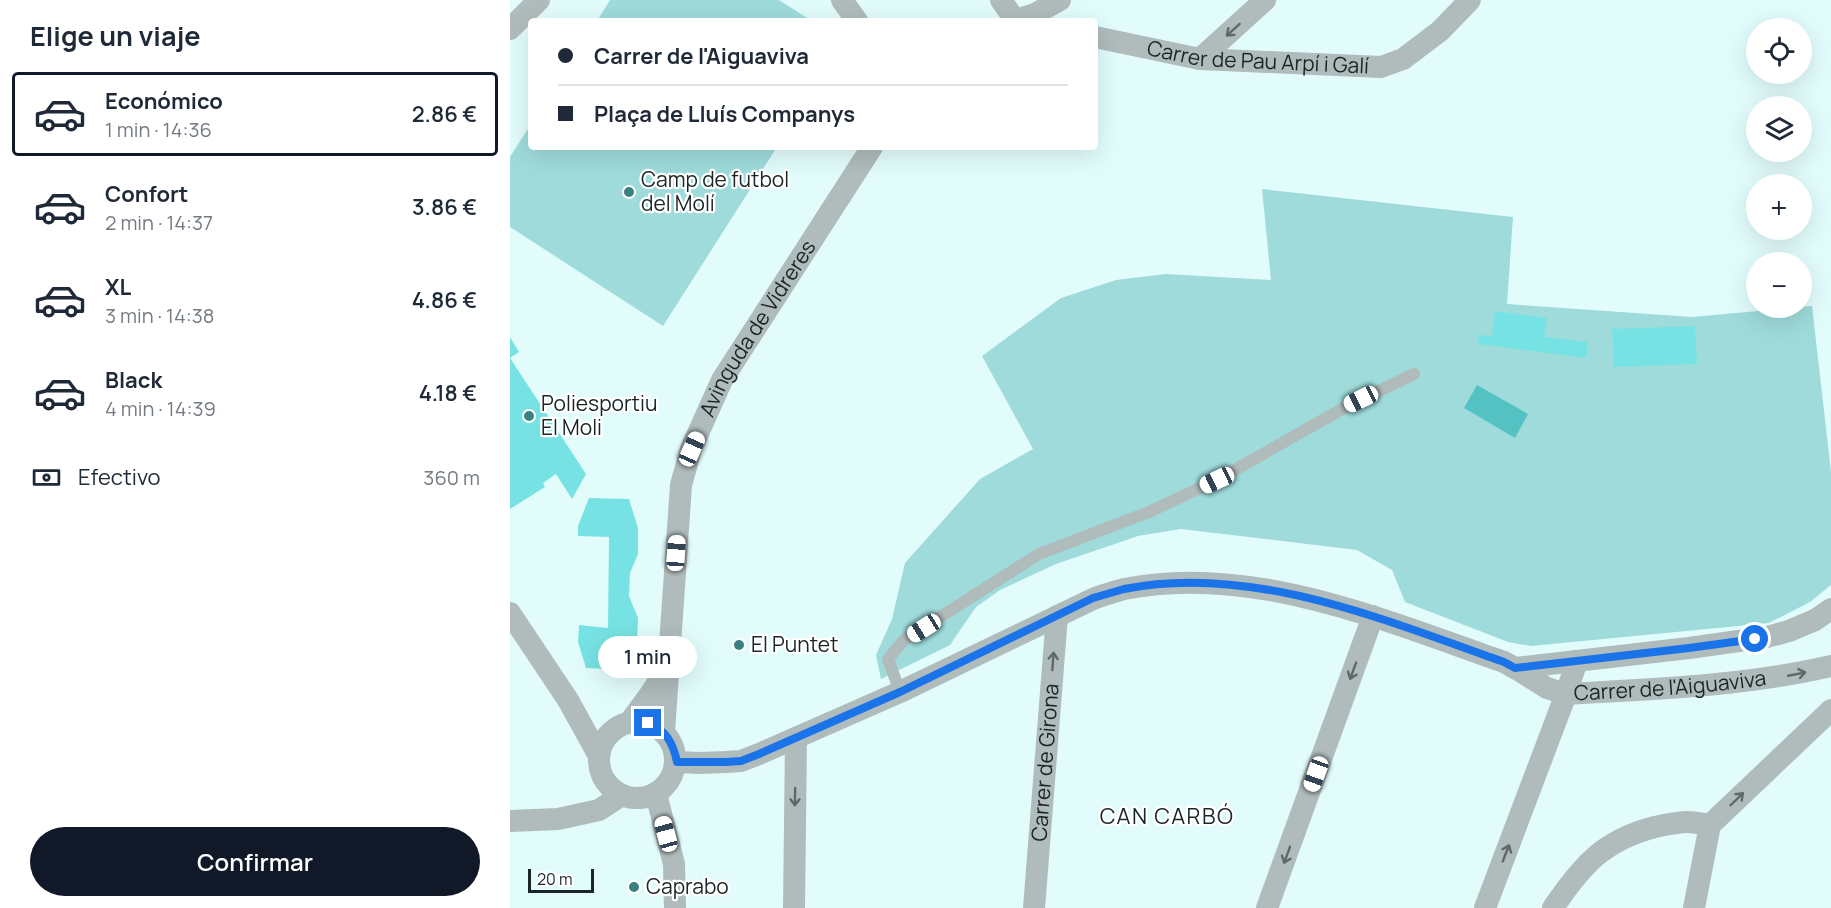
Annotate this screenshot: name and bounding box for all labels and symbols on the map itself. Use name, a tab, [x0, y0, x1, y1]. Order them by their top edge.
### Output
one-way arrow	[1225, 22, 1240, 37]
street label: Carrer de Pau Arpí i Galí	[1145, 33, 1370, 79]
place label: Camp de futbol del Molí	[641, 165, 789, 217]
marker: Camp de futbol del Molí	[622, 185, 636, 199]
street label: Avinguda de Vidreres	[692, 234, 822, 421]
car	[1341, 383, 1381, 415]
place label: Poliesportiu El Moli	[541, 389, 657, 441]
marker: Poliesportiu El Moli	[522, 409, 536, 423]
car	[676, 429, 708, 469]
car	[1197, 464, 1237, 496]
car	[666, 534, 686, 572]
car	[904, 611, 944, 645]
route start	[1741, 625, 1768, 652]
place label: El Puntet	[751, 630, 838, 658]
callout: 1 min	[598, 636, 698, 678]
marker: El Puntet	[732, 638, 746, 652]
one-way arrow	[1048, 652, 1059, 672]
one-way arrow	[1347, 661, 1358, 680]
street label: Carrer de l'Aiguaviva	[1573, 663, 1768, 707]
one-way arrow	[1787, 668, 1806, 679]
street label: Carrer de Girona	[1024, 682, 1065, 842]
route end	[634, 709, 661, 736]
car	[1301, 754, 1331, 794]
one-way arrow	[790, 786, 801, 806]
one-way arrow	[1729, 792, 1744, 807]
district label: CAN CARBÓ	[1100, 801, 1234, 831]
car	[653, 814, 679, 854]
one-way arrow	[1280, 845, 1291, 863]
one-way arrow	[1501, 845, 1512, 863]
scale bar	[528, 866, 594, 894]
place label: Caprabo	[646, 872, 729, 900]
marker: Caprabo	[627, 880, 641, 894]

